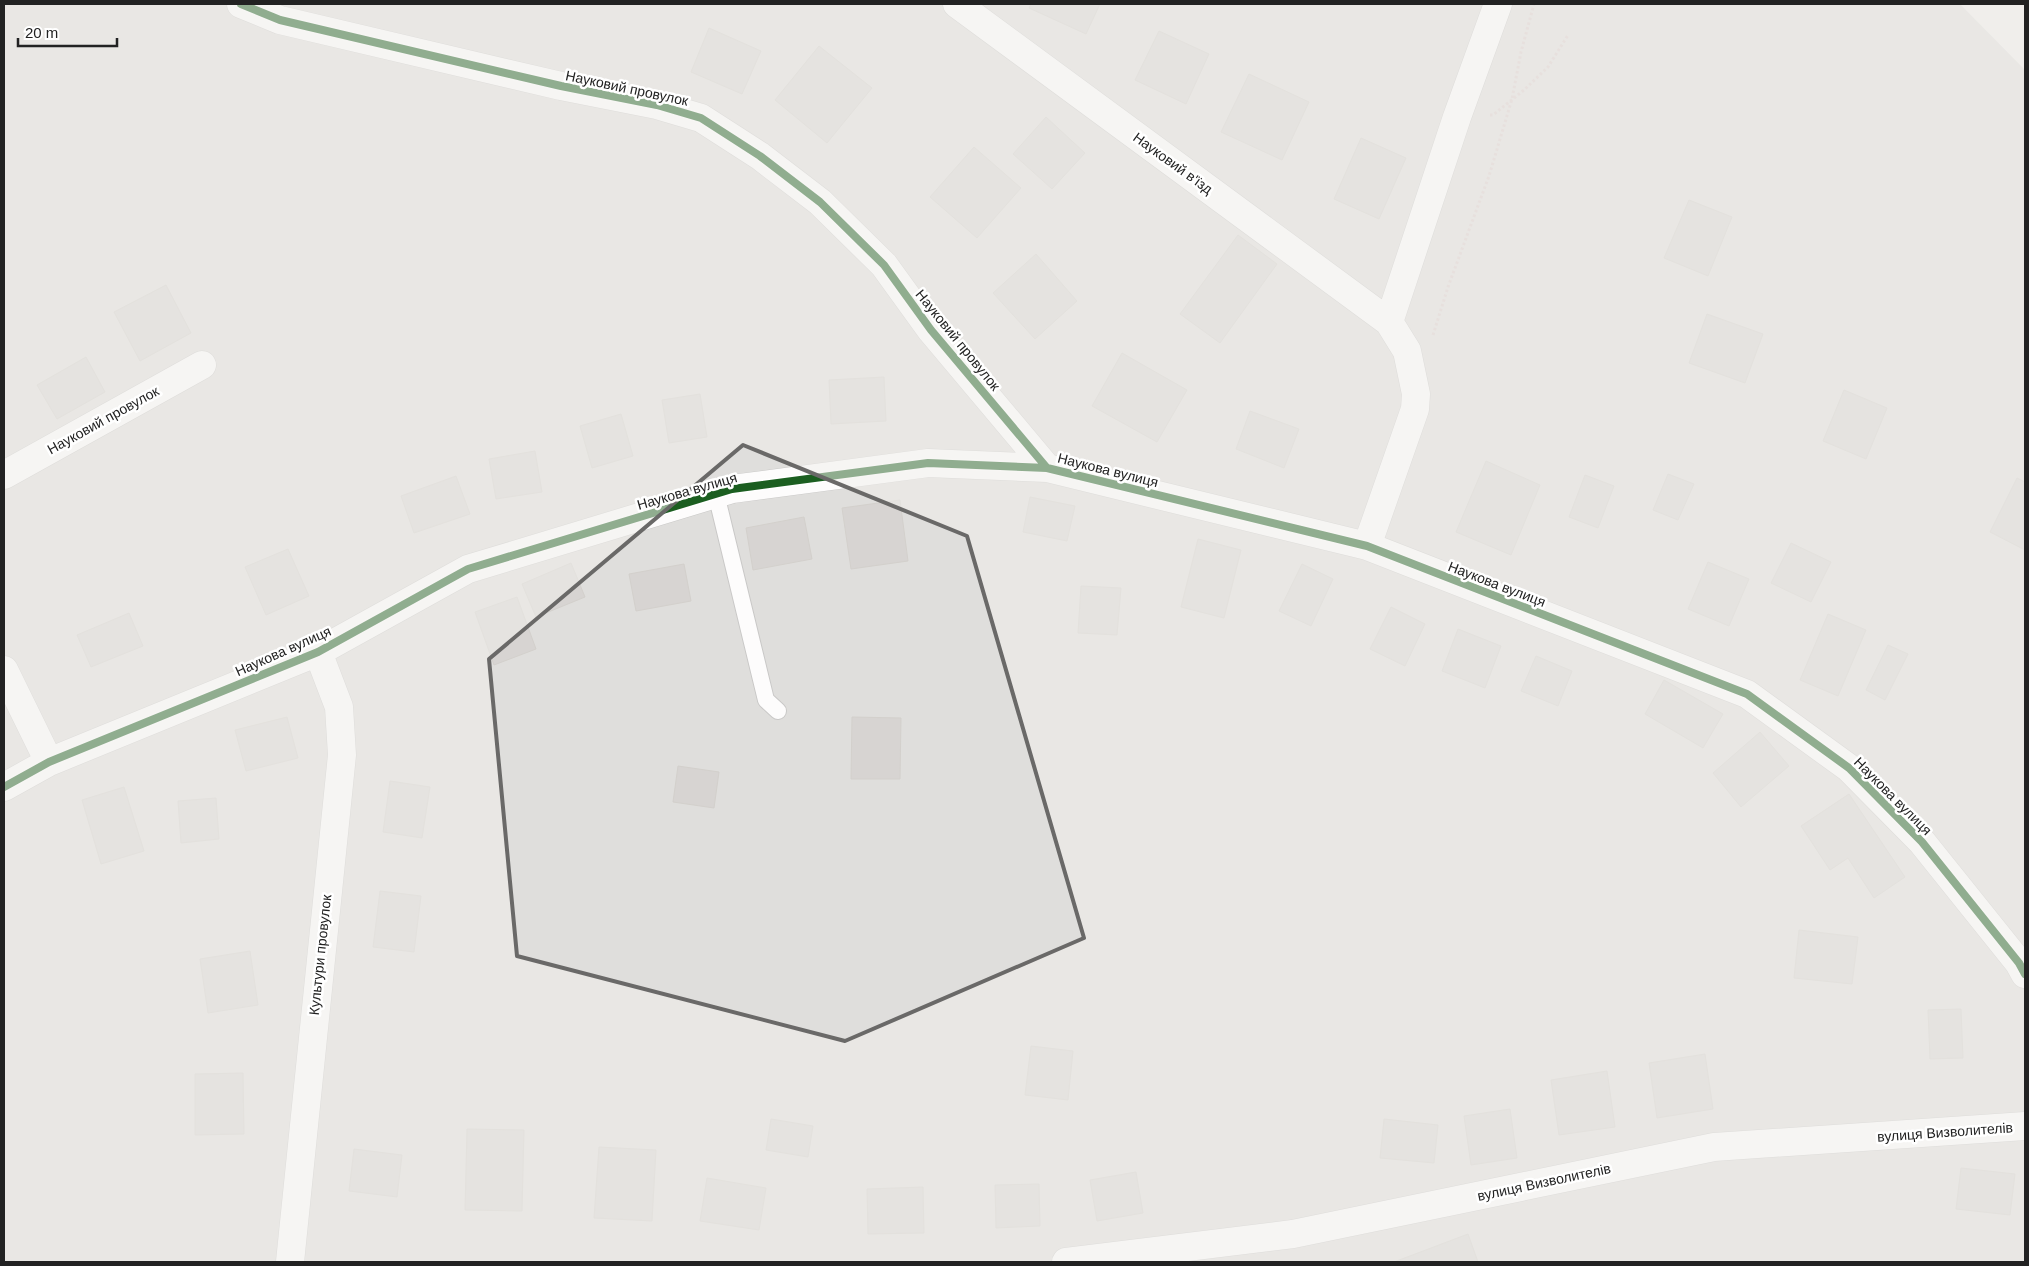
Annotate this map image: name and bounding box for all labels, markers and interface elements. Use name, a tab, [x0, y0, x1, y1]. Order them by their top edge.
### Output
scale bar	[18, 15, 116, 47]
text: 20 m	[25, 24, 58, 41]
street label: Науковий провулок	[564, 67, 691, 109]
street label: Науковий в'їзд	[1130, 129, 1216, 197]
street label: Науковий провулок	[912, 286, 1004, 394]
street label: Науковий провулок	[44, 382, 162, 457]
street label: Наукова вулиця	[1056, 450, 1160, 490]
street label: Наукова вулиця	[635, 469, 739, 513]
street label: Наукова вулиця	[1446, 558, 1548, 610]
street label: Наукова вулиця	[233, 623, 333, 679]
street label: Наукова вулиця	[1851, 754, 1935, 838]
street label: Культури провулок	[306, 893, 334, 1016]
street label: вулиця Визволителів	[1877, 1119, 2013, 1145]
street label: вулиця Визволителів	[1476, 1160, 1612, 1204]

